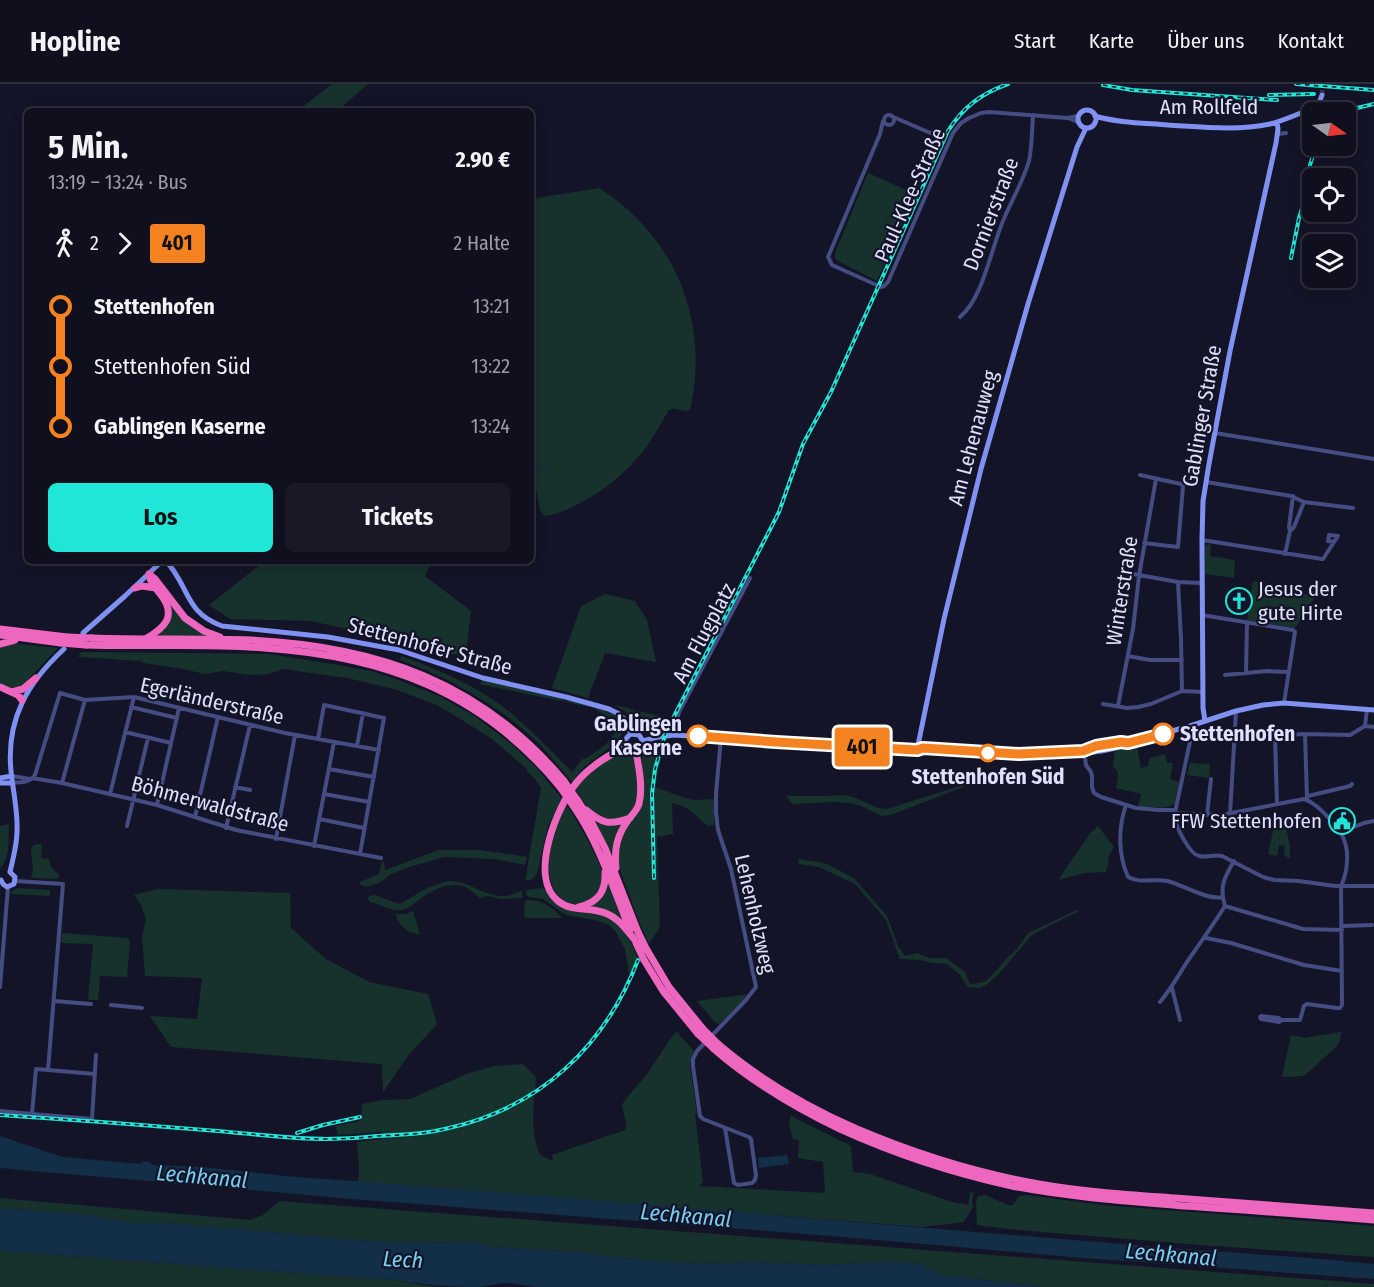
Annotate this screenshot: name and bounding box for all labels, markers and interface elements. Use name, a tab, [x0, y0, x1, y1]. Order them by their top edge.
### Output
text: Hopline	[30, 25, 121, 58]
text: Start	[1014, 28, 1056, 54]
text: Karte	[1089, 28, 1134, 54]
text: Über uns	[1167, 28, 1244, 54]
text: Kontakt	[1277, 28, 1344, 54]
street label: Am Rollfeld	[1160, 94, 1258, 120]
north arrow	[1302, 102, 1356, 156]
map controls	[1302, 102, 1356, 288]
street label: Paul-Klee-Straße	[869, 124, 951, 266]
text: 5 Min.	[48, 127, 128, 167]
text: 2.90 €	[456, 146, 510, 173]
street label: Dornierstraße	[958, 154, 1024, 274]
button: locate	[1302, 168, 1356, 222]
text: 13:19 – 13:24 · Bus	[48, 170, 187, 194]
icon: walk	[48, 227, 81, 260]
icon: forward	[108, 227, 141, 260]
text: 401	[162, 230, 193, 256]
text: 2	[90, 231, 99, 255]
text: 2 Halte	[453, 231, 510, 255]
button: layers	[1302, 234, 1356, 288]
text: Stettenhofen	[94, 293, 215, 320]
text: 13:21	[473, 294, 510, 318]
street label: Gablinger Straße	[1177, 343, 1227, 489]
text: Stettenhofen Süd	[94, 353, 251, 380]
text: 13:22	[471, 354, 510, 378]
street label: Am Lehenauweg	[942, 367, 1004, 509]
text: Gablingen Kaserne	[94, 413, 266, 440]
text: 13:24	[471, 414, 510, 438]
button: Los	[48, 483, 273, 552]
button: Tickets	[285, 483, 510, 552]
street label: Winterstraße	[1101, 534, 1143, 648]
place label: Jesus der gute Hirte	[1258, 576, 1343, 626]
street label: Am Flugplatz	[667, 579, 741, 687]
church icon: Jesus der gute Hirte	[1224, 586, 1254, 616]
street label: Stettenhofer Straße	[345, 612, 515, 680]
street label: Egerländerstraße	[138, 672, 286, 730]
place label: Gablingen Kaserne	[594, 711, 682, 761]
place label: Stettenhofen	[1180, 721, 1295, 747]
marker: Stettenhofen	[1152, 723, 1174, 745]
marker: Gablingen Kaserne	[687, 725, 709, 747]
line badge: 401	[828, 728, 896, 766]
text: 401	[847, 734, 877, 760]
marker: Stettenhofen Süd	[979, 744, 997, 762]
place label: Stettenhofen Süd	[912, 764, 1064, 790]
street label: Böhmerwaldstraße	[128, 770, 292, 838]
public building icon: FFW Stettenhofen	[1327, 806, 1357, 836]
place label: FFW Stettenhofen	[1171, 808, 1322, 834]
street label: Lehenholzweg	[729, 852, 781, 976]
water label: Lechkanal	[155, 1159, 249, 1194]
water label: Lechkanal	[639, 1198, 733, 1233]
water label: Lechkanal	[1124, 1237, 1218, 1272]
water label: Lech	[382, 1245, 424, 1274]

